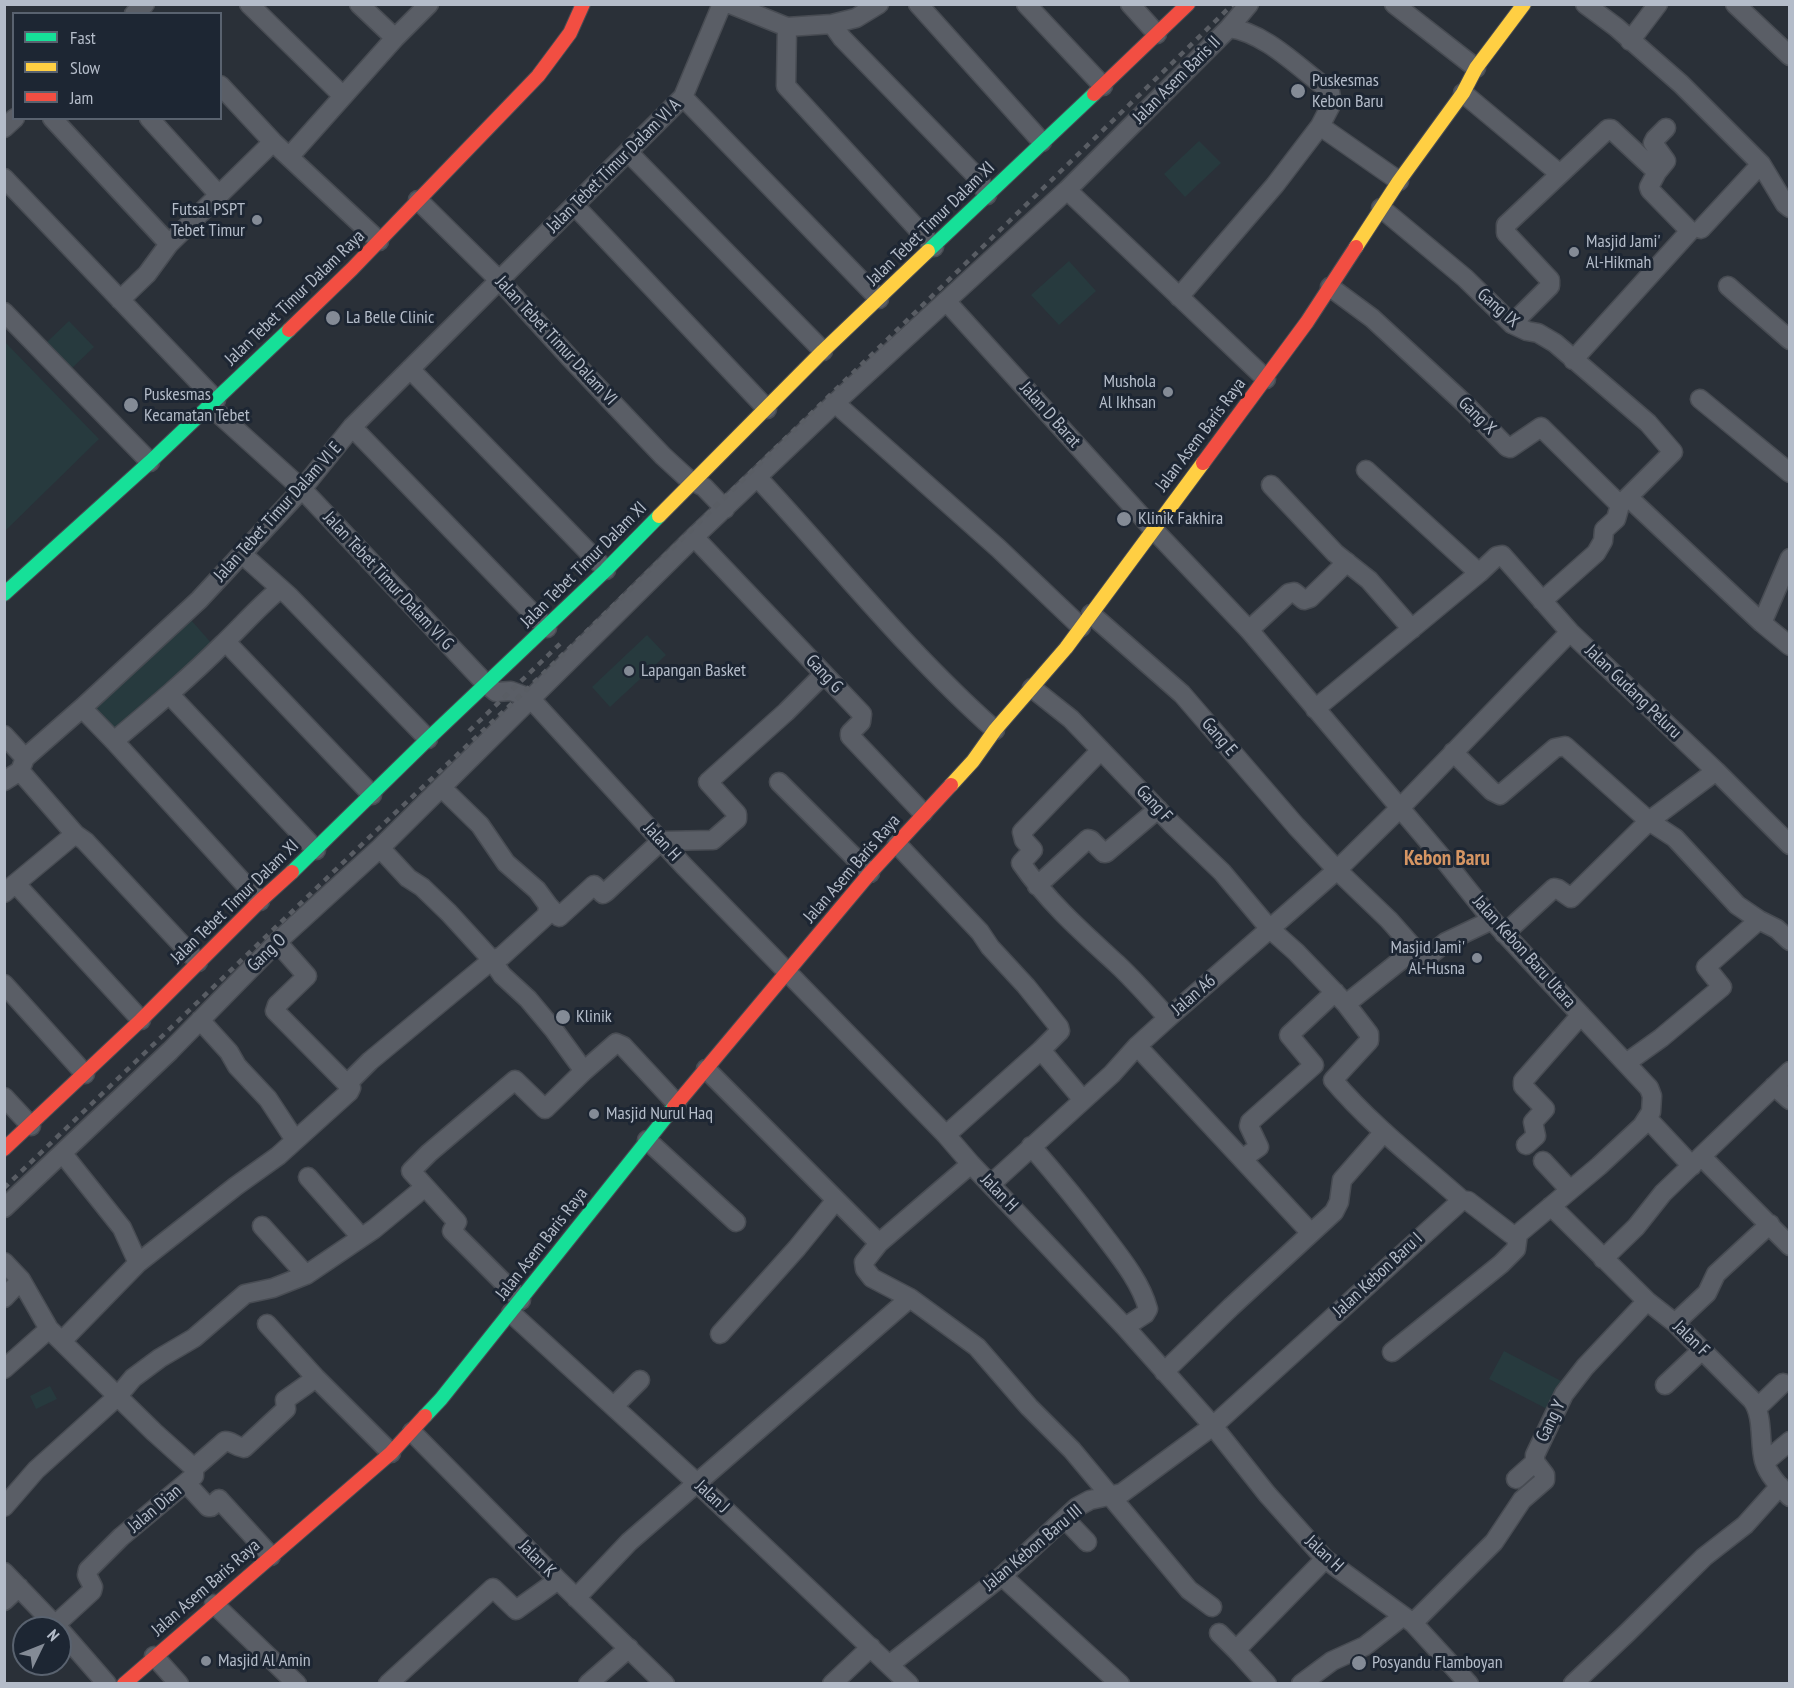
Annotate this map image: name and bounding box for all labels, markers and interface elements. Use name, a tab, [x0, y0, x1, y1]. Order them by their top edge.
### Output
legend	[12, 12, 222, 120]
text: Fast	[70, 26, 96, 49]
street label: Jalan Asem Baris II	[1129, 32, 1225, 128]
text: Slow	[70, 56, 100, 79]
place label: Puskesmas Kebon Baru	[1312, 70, 1383, 112]
marker: Puskesmas Kebon Baru	[1289, 82, 1307, 100]
text: Jam	[70, 86, 93, 109]
street label: Jalan Tebet Timur Dalam VI A	[542, 94, 686, 238]
street label: Jalan Tebet Timur Dalam XI	[863, 157, 999, 291]
place label: Futsal PSPT Tebet Timur	[171, 199, 245, 242]
marker: Futsal PSPT Tebet Timur	[250, 213, 264, 227]
street label: Jalan Tebet Timur Dalam Raya	[221, 226, 369, 370]
place label: Masjid Jami' Al-Hikmah	[1586, 231, 1661, 274]
marker: Masjid Jami' Al-Hikmah	[1567, 245, 1581, 259]
street label: Jalan Tebet Timur Dalam VI	[491, 272, 621, 410]
street label: Gang IX	[1473, 284, 1523, 332]
place label: La Belle Clinic	[346, 307, 434, 329]
marker: La Belle Clinic	[324, 309, 342, 327]
place label: Mushola Al Ikhsan	[1099, 371, 1156, 413]
street label: Jalan Asem Baris Raya	[1151, 374, 1251, 496]
street label: Jalan D Barat	[1015, 378, 1085, 452]
place label: Puskesmas Kecamatan Tebet	[144, 384, 250, 426]
marker: Mushola Al Ikhsan	[1161, 385, 1175, 399]
street label: Gang X	[1454, 393, 1500, 439]
marker: Puskesmas Kecamatan Tebet	[122, 396, 140, 414]
street label: Jalan Tebet Timur Dalam VI E	[210, 438, 346, 586]
street label: Jalan Tebet Timur Dalam XI	[517, 498, 651, 632]
street label: Jalan Tebet Timur Dalam VI G	[318, 507, 458, 655]
place label: Klinik Fakhira	[1138, 508, 1223, 530]
marker: Klinik Fakhira	[1115, 510, 1133, 528]
street label: Jalan Gudang Peluru	[1580, 641, 1686, 743]
street label: Gang G	[801, 650, 847, 698]
place label: Lapangan Basket	[641, 660, 746, 682]
marker: Lapangan Basket	[622, 664, 636, 678]
street label: Gang E	[1197, 714, 1241, 760]
street label: Gang F	[1131, 781, 1177, 827]
street label: Jalan Asem Baris Raya	[799, 810, 905, 928]
street label: Jalan H	[639, 818, 685, 866]
street label: Jalan Tebet Timur Dalam XI	[167, 835, 303, 969]
district label: Kebon Baru	[1404, 846, 1490, 872]
street label: Jalan Kebon Baru Utara	[1468, 891, 1580, 1013]
street label: Gang O	[243, 929, 291, 977]
place label: Masjid Jami' Al-Husna	[1390, 937, 1465, 980]
marker: Masjid Jami' Al-Husna	[1470, 951, 1484, 965]
street label: Jalan A6	[1168, 970, 1220, 1020]
place label: Klinik	[576, 1006, 612, 1028]
marker: Klinik	[554, 1008, 572, 1026]
place label: Masjid Nurul Haq	[606, 1103, 713, 1125]
marker: Masjid Nurul Haq	[587, 1107, 601, 1121]
street label: Jalan H	[976, 1170, 1022, 1216]
street label: Jalan Asem Baris Raya	[491, 1184, 593, 1304]
street label: Jalan Kebon Baru I	[1329, 1228, 1427, 1322]
street label: Jalan F	[1668, 1317, 1714, 1361]
street label: Gang Y	[1532, 1397, 1570, 1445]
street label: Jalan J	[690, 1476, 734, 1518]
street label: Jalan Dian	[124, 1480, 186, 1538]
street label: Jalan Kebon Baru III	[979, 1500, 1087, 1596]
street label: Jalan H	[1300, 1531, 1348, 1577]
street label: Jalan Asem Baris Raya	[147, 1535, 265, 1641]
street label: Jalan K	[514, 1536, 560, 1582]
north arrow	[12, 1616, 72, 1676]
text: N	[43, 1625, 64, 1645]
place label: Masjid Al Amin	[218, 1650, 311, 1672]
place label: Posyandu Flamboyan	[1372, 1652, 1503, 1674]
marker: Masjid Al Amin	[199, 1654, 213, 1668]
marker: Posyandu Flamboyan	[1350, 1654, 1368, 1672]

